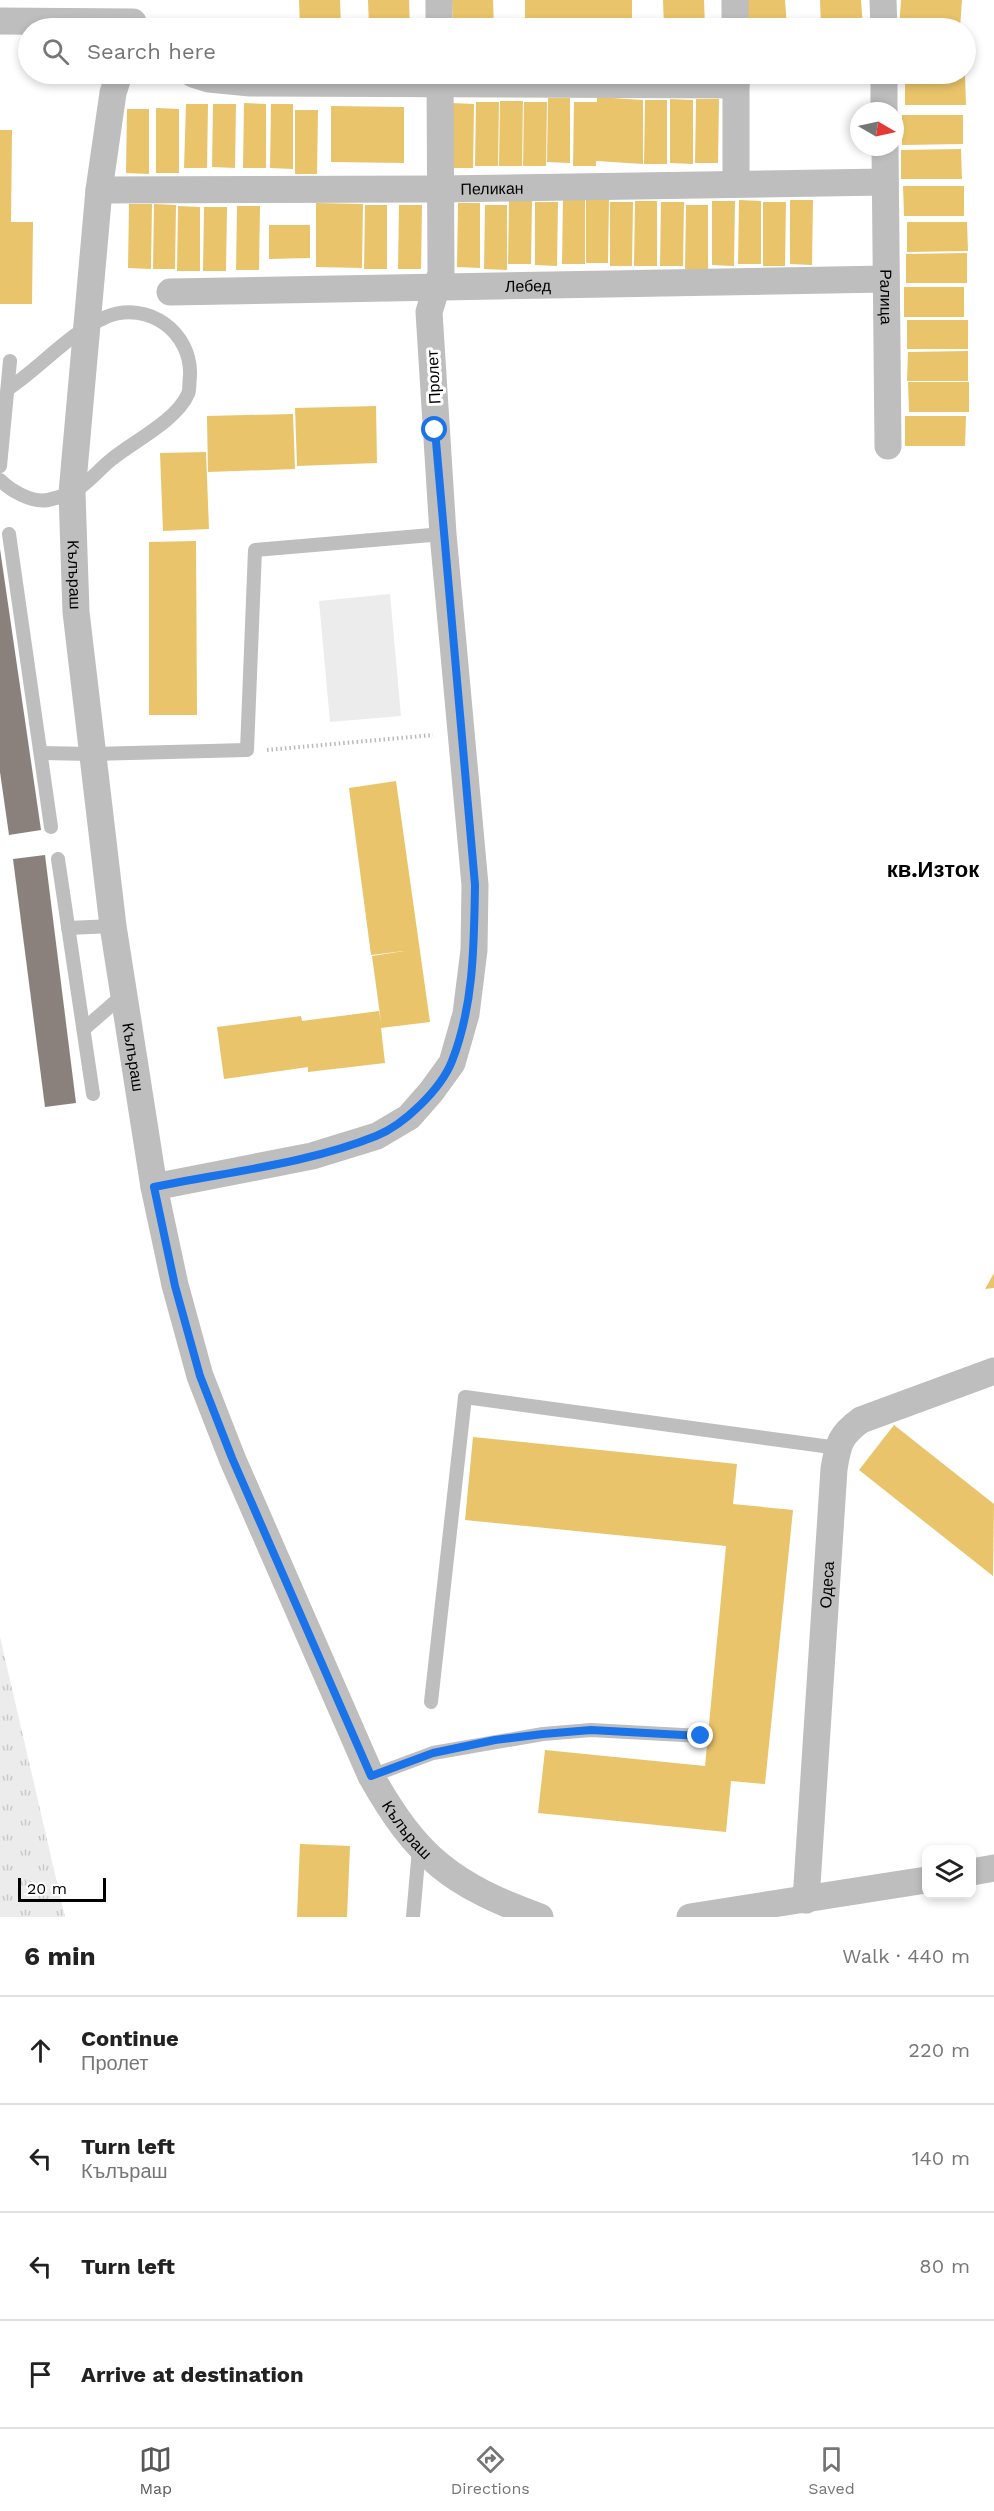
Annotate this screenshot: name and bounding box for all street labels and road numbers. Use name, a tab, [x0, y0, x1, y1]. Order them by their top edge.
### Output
street label: Пеликан	[460, 179, 524, 199]
street label: Ралица	[876, 269, 896, 325]
street label: Лебед	[505, 276, 552, 296]
street label: Пролет	[423, 349, 444, 404]
street label: Кълъраш	[64, 540, 85, 610]
street label: Кълъраш	[118, 1021, 148, 1093]
street label: Одеса	[816, 1560, 838, 1609]
street label: Кълъраш	[378, 1797, 436, 1863]

